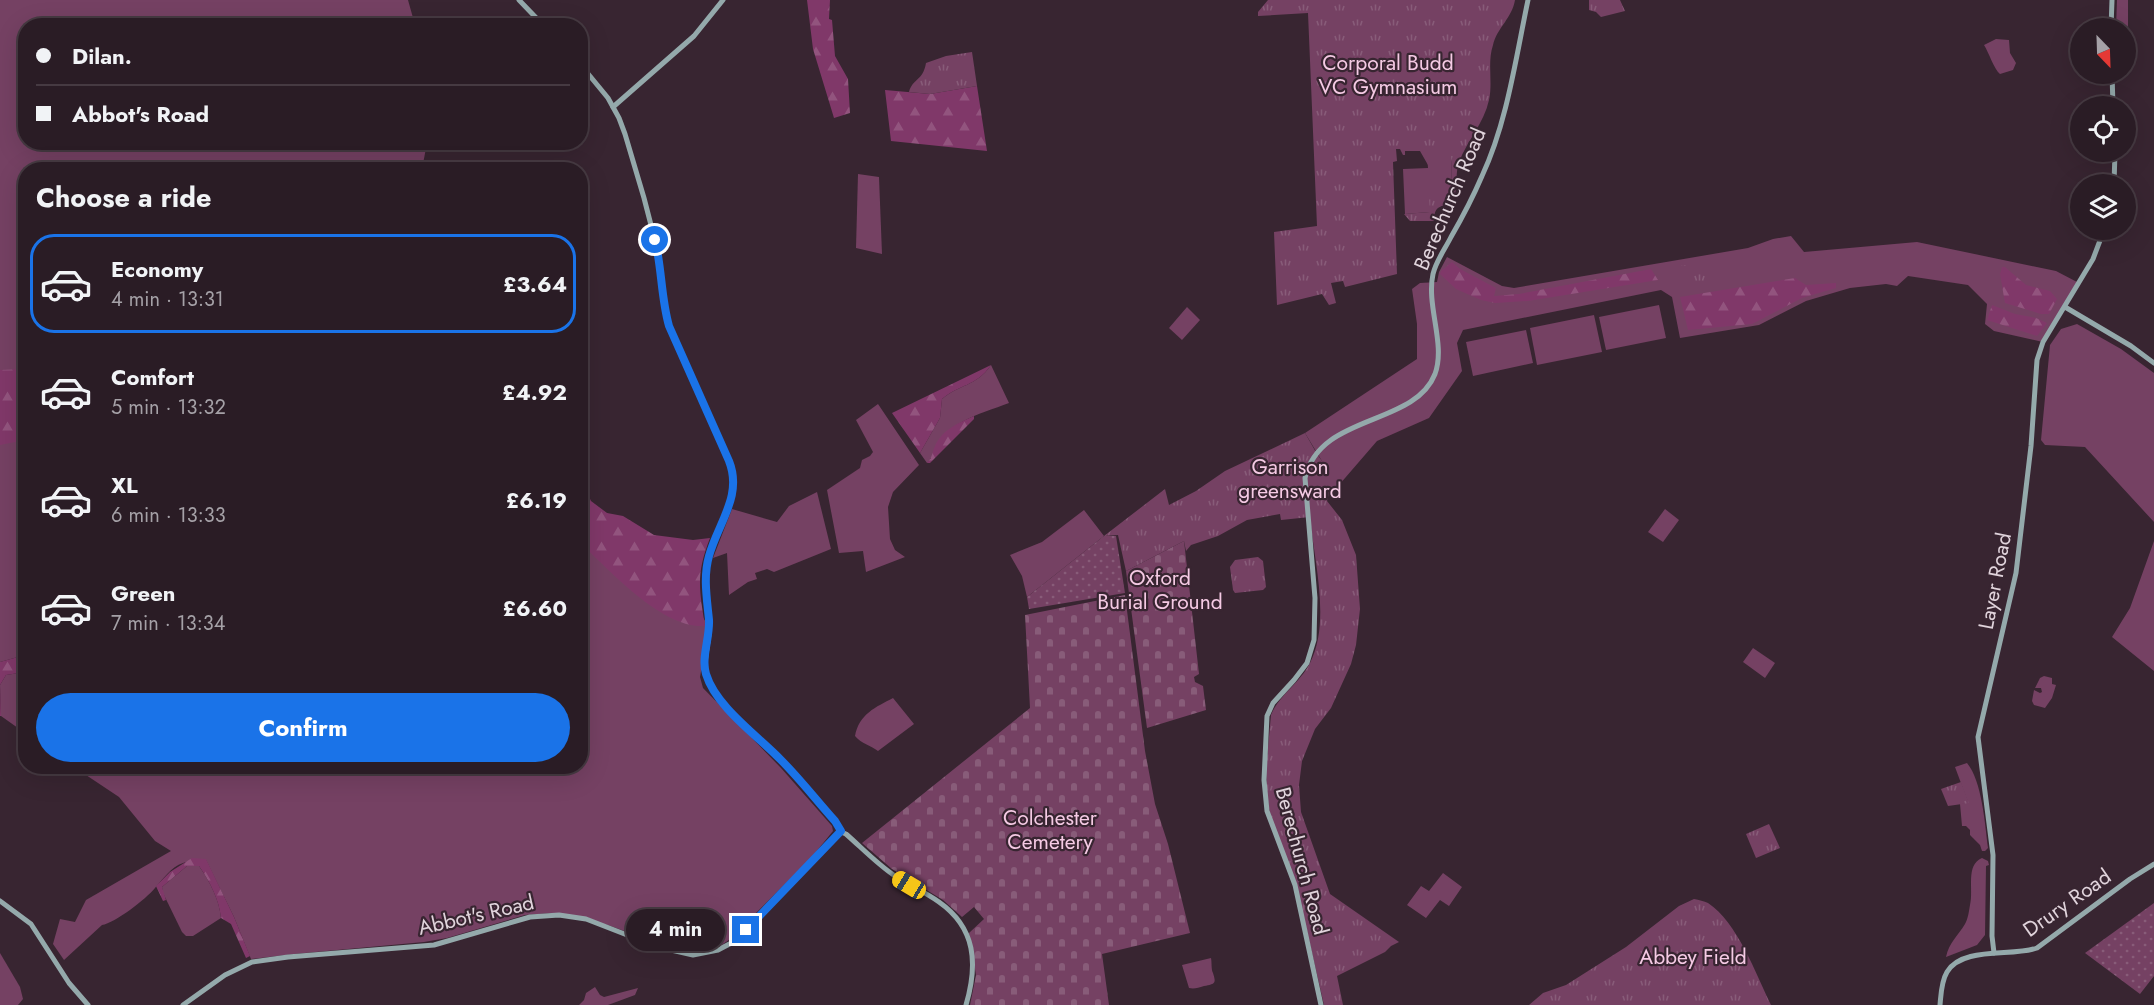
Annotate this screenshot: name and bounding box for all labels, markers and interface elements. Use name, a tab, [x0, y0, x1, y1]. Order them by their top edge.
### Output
north arrow	[2070, 18, 2136, 84]
map controls	[2070, 18, 2136, 240]
text: Dilan.	[72, 40, 132, 72]
park label: Corporal Budd VC Gymnasium	[1319, 48, 1457, 102]
button: locate	[2070, 96, 2136, 162]
text: Abbot's Road	[72, 98, 209, 130]
street label: Berechurch Road	[1407, 123, 1493, 275]
button: layers	[2070, 174, 2136, 240]
text: Choose a ride	[36, 178, 211, 217]
route start	[641, 226, 668, 253]
text: Economy	[111, 253, 203, 285]
icon: car	[39, 257, 93, 311]
text: £3.64	[503, 268, 567, 300]
text: 4 min · 13:31	[111, 285, 224, 314]
text: Comfort	[111, 361, 194, 393]
icon: car	[39, 365, 93, 419]
text: £4.92	[502, 376, 567, 408]
text: 5 min · 13:32	[111, 393, 226, 422]
park label: Garrison greensward	[1238, 452, 1342, 506]
text: XL	[111, 469, 138, 501]
icon: car	[39, 473, 93, 527]
text: £6.19	[506, 484, 567, 516]
text: 6 min · 13:33	[111, 501, 226, 530]
street label: Layer Road	[1971, 530, 2019, 632]
park label: Oxford Burial Ground	[1097, 563, 1223, 617]
text: Green	[111, 577, 175, 609]
icon: car	[39, 581, 93, 635]
text: £6.60	[502, 592, 567, 624]
text: 7 min · 13:34	[111, 609, 225, 638]
button: Confirm	[36, 693, 570, 762]
street label: Berechurch Road	[1268, 784, 1336, 938]
park label: Colchester Cemetery	[1003, 803, 1098, 857]
street label: Drury Road	[2017, 862, 2117, 944]
car	[889, 868, 929, 902]
street label: Abbot's Road	[415, 887, 537, 943]
callout: 4 min	[626, 909, 725, 951]
text: 4 min	[649, 915, 702, 944]
route end	[732, 916, 759, 943]
park label: Abbey Field	[1639, 942, 1747, 972]

